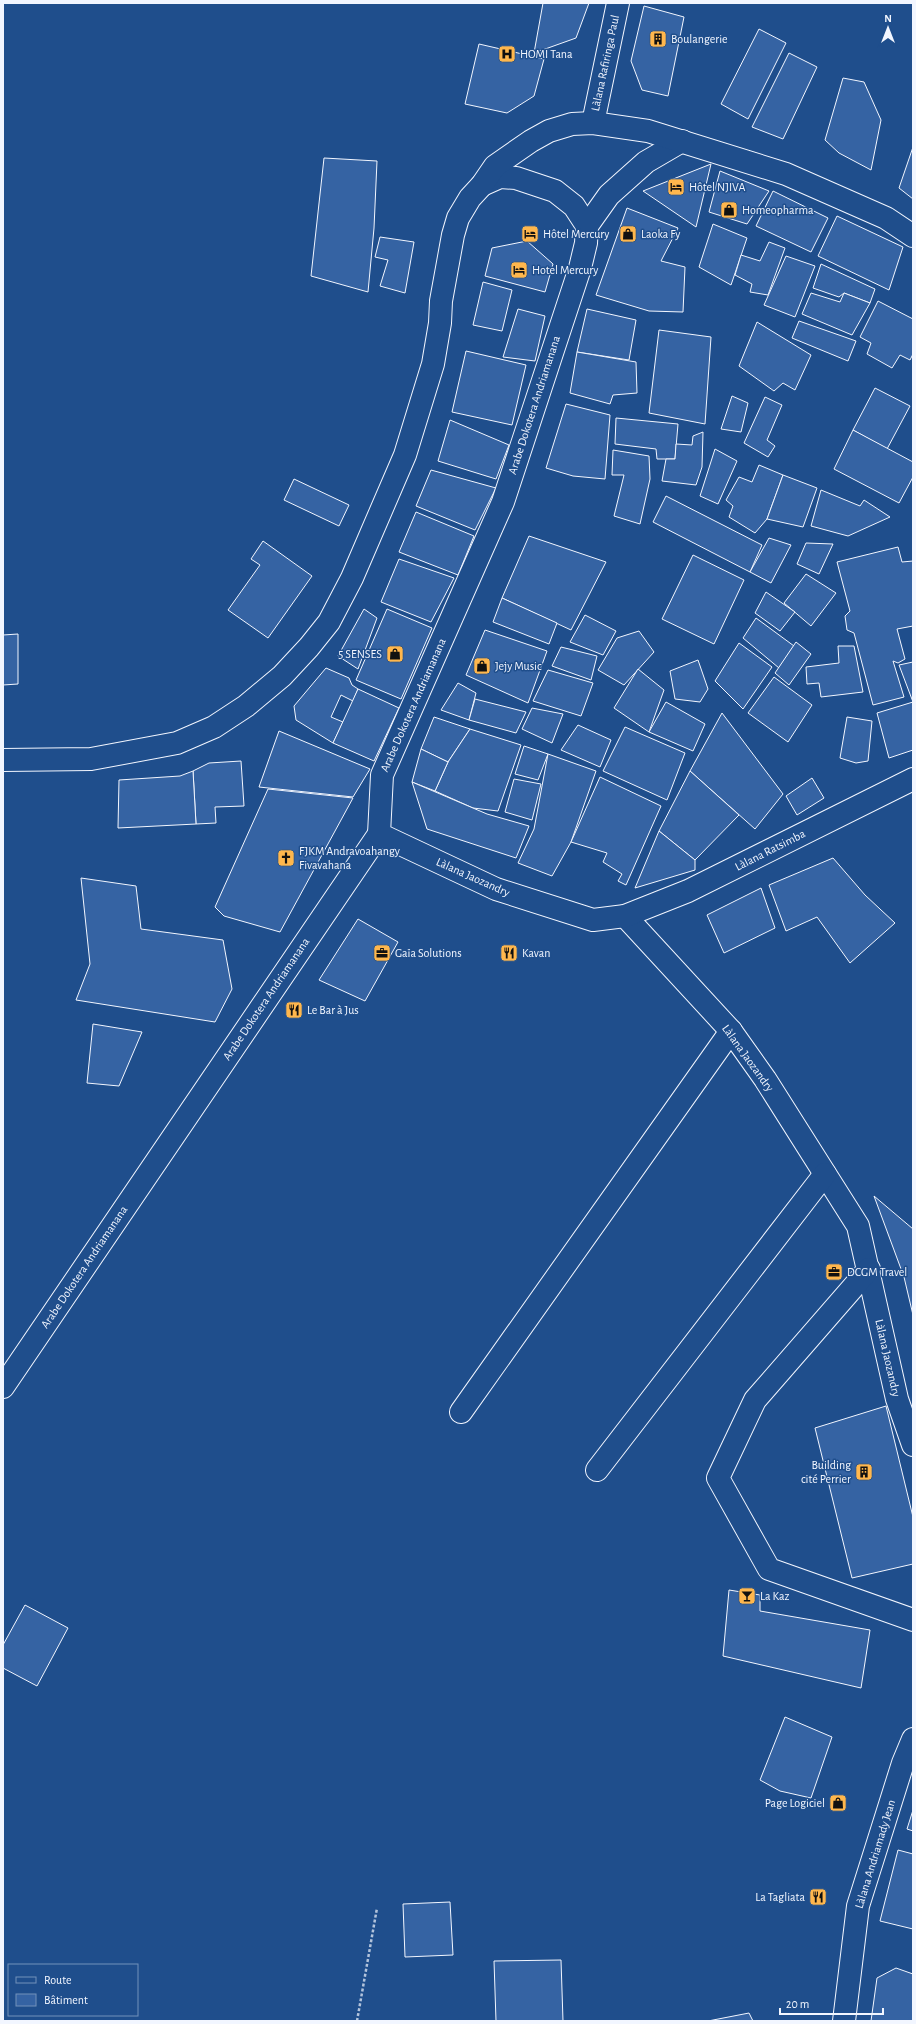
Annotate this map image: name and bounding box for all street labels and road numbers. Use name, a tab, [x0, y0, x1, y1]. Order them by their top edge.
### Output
street label: Làlana Rafiringa Paul	[589, 14, 621, 112]
street label: Arabe Dokotera Andriamanana	[506, 334, 562, 476]
street label: Arabe Dokotera Andriamanana	[378, 636, 448, 774]
street label: Làlana Ratsimba	[733, 827, 807, 873]
street label: Làlana Jaozandry	[434, 855, 512, 900]
street label: Arabe Dokotera Andriamanana	[221, 935, 312, 1062]
street label: Làlana Jaozandry	[719, 1022, 776, 1094]
street label: Arabe Dokotera Andriamanana	[39, 1203, 130, 1330]
street label: Làlana Jaozandry	[872, 1318, 903, 1398]
street label: Làlana Andriamady Jean	[853, 1798, 898, 1910]

